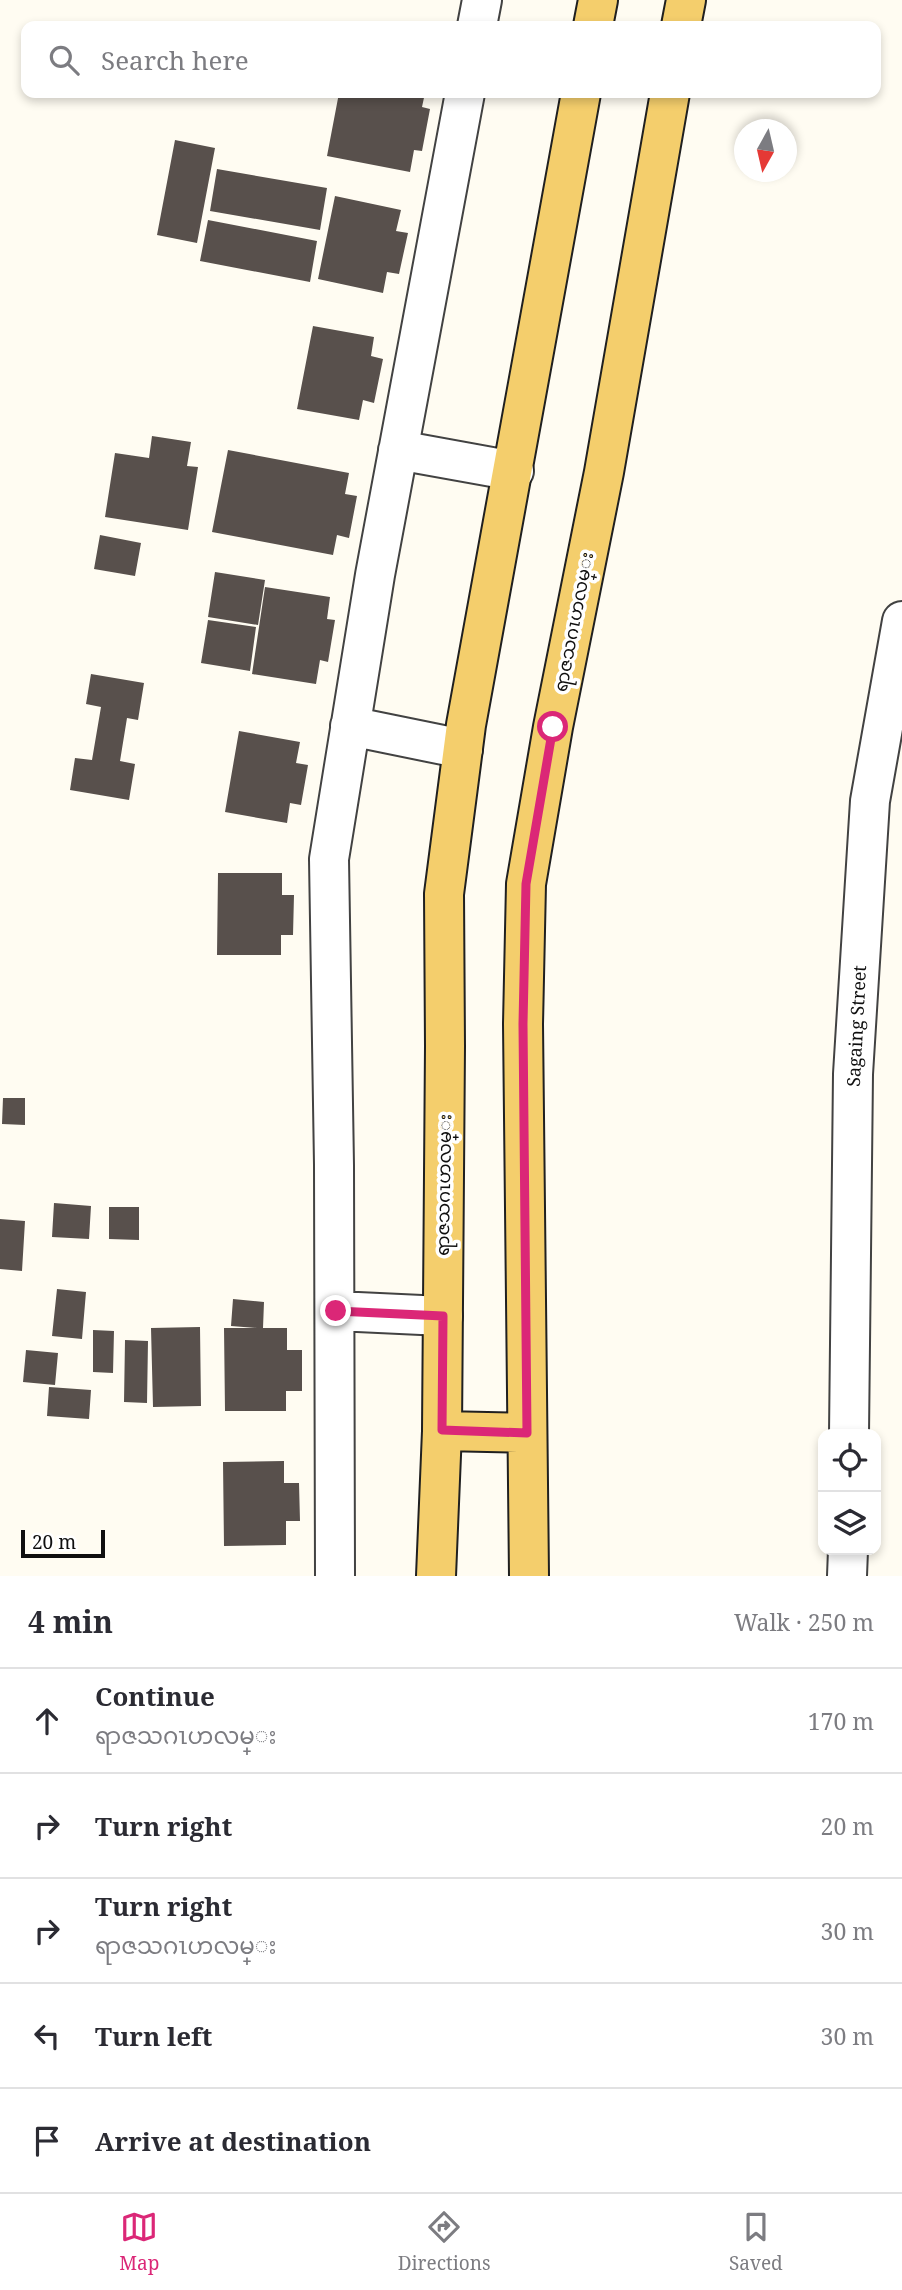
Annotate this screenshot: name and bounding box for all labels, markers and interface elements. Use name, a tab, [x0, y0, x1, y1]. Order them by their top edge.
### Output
search box	[21, 21, 881, 98]
icon: search	[45, 41, 83, 79]
text: Search here	[101, 42, 249, 78]
north arrow	[734, 119, 797, 182]
street label: ရာဇသဂၤဟလမ္း	[548, 550, 602, 695]
route start	[537, 711, 568, 742]
street label: Sagaing Street	[841, 965, 871, 1087]
street label: ရာဇသဂၤဟလမ္း	[430, 1114, 460, 1256]
route end	[320, 1295, 351, 1326]
map controls	[818, 1429, 881, 1555]
button: locate	[818, 1429, 881, 1492]
button: layers	[818, 1492, 881, 1555]
scale bar	[21, 1527, 105, 1559]
text: 20 m	[32, 1529, 76, 1555]
text: 4 min	[28, 1601, 113, 1642]
text: Walk · 250 m	[734, 1606, 874, 1638]
text: Continue	[95, 1678, 215, 1714]
icon: ahead	[28, 1702, 66, 1740]
text: 170 m	[808, 1705, 874, 1737]
text: ရာဇသဂၤဟလမ္း	[95, 1719, 276, 1751]
icon: right	[28, 1807, 66, 1845]
text: Turn right	[95, 1808, 232, 1844]
text: 20 m	[821, 1810, 874, 1842]
text: Turn right	[95, 1888, 232, 1924]
icon: right	[28, 1912, 66, 1950]
text: 30 m	[821, 1915, 874, 1947]
text: ရာဇသဂၤဟလမ္း	[95, 1929, 276, 1961]
icon: left	[28, 2017, 66, 2055]
text: Turn left	[95, 2018, 212, 2054]
text: 30 m	[821, 2020, 874, 2052]
icon: arrive	[28, 2122, 66, 2160]
text: Arrive at destination	[95, 2123, 371, 2159]
tab: Map	[119, 2208, 159, 2276]
tab: Directions	[398, 2208, 491, 2276]
tab: Saved	[729, 2208, 783, 2276]

